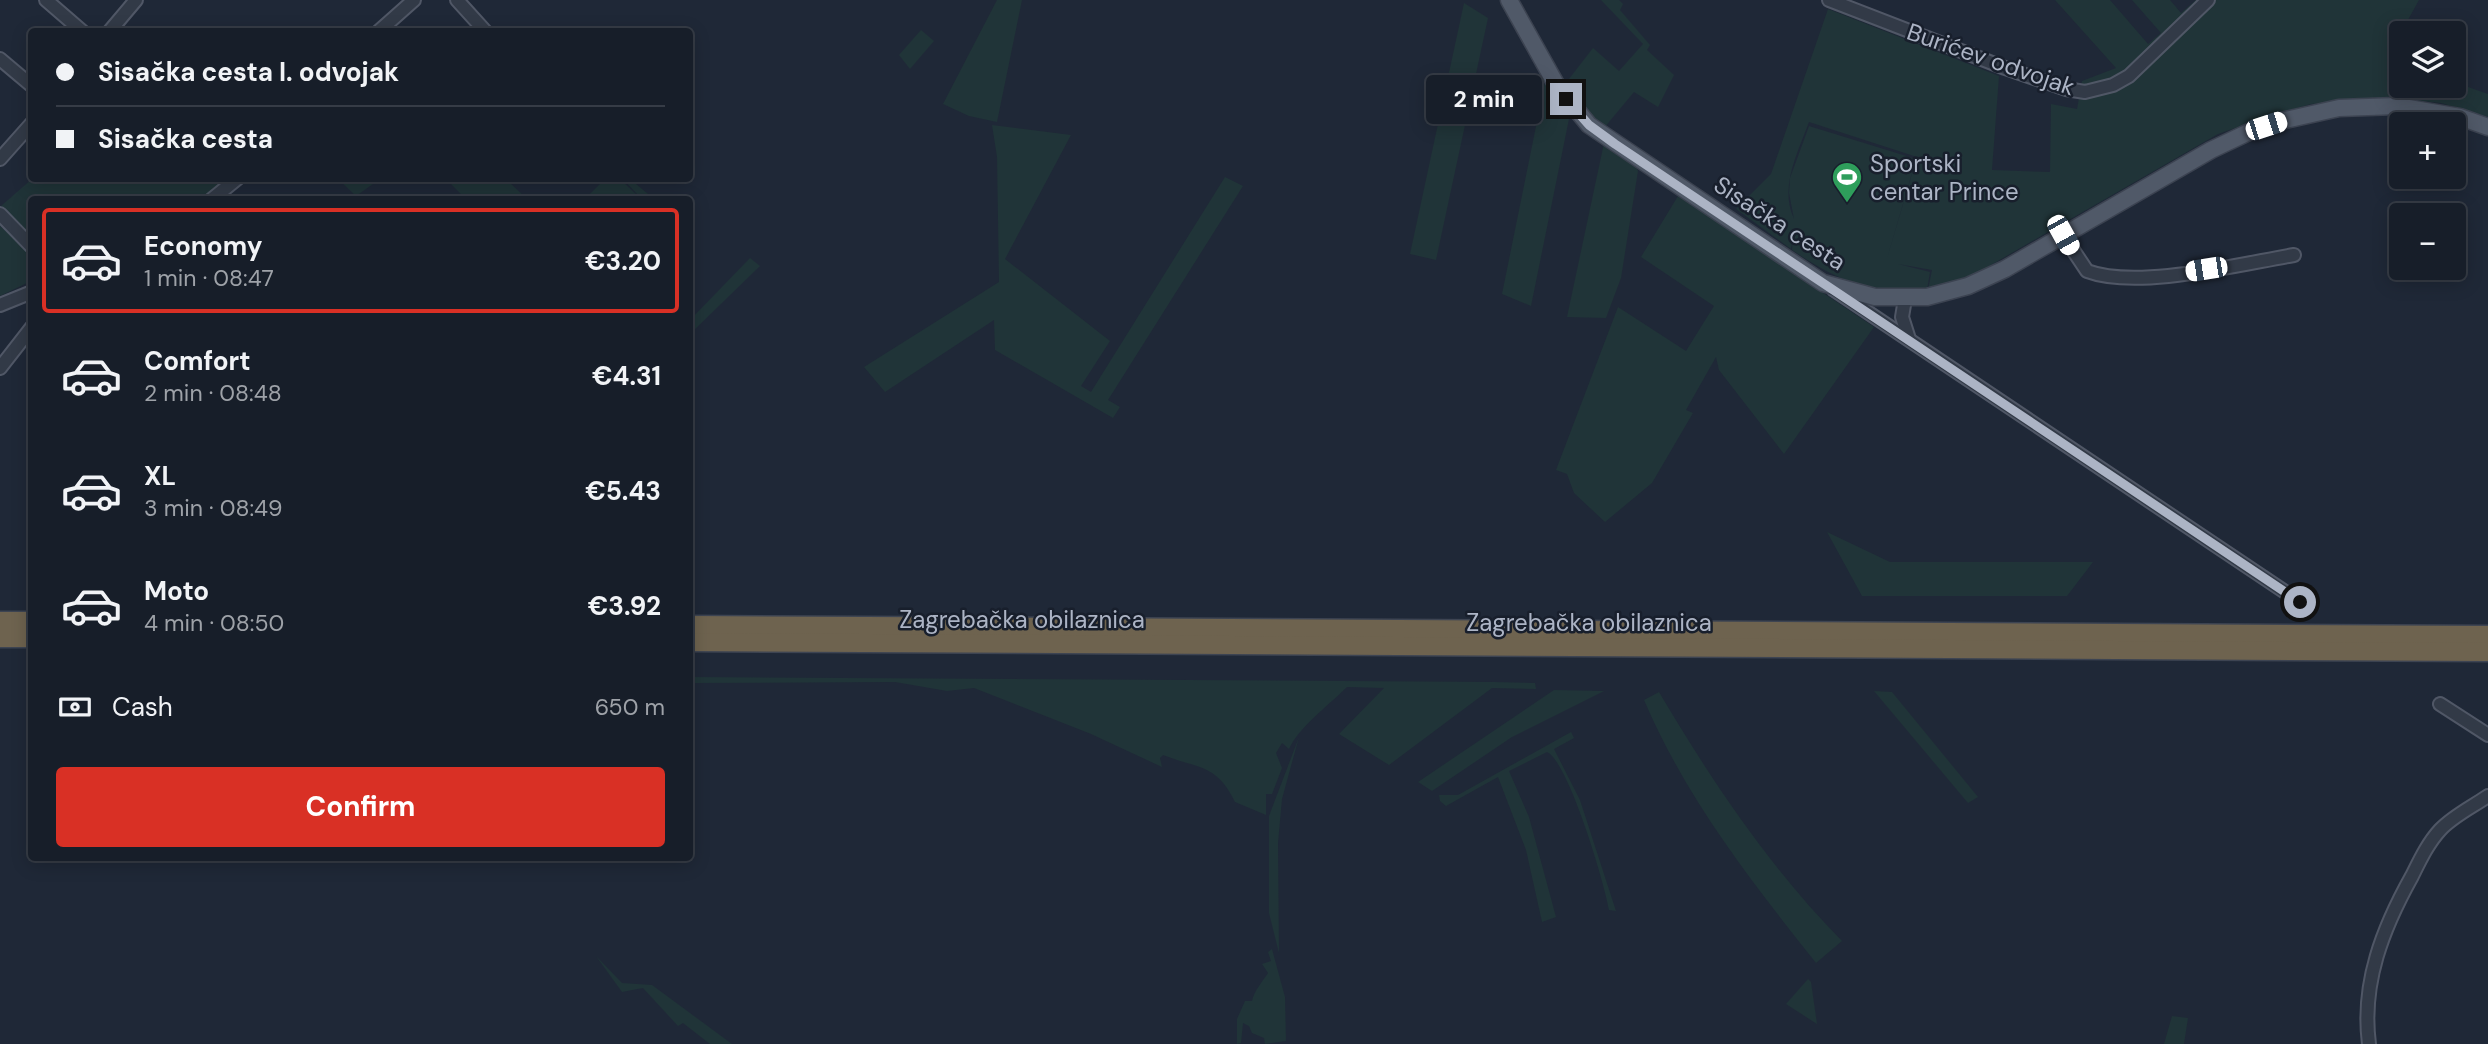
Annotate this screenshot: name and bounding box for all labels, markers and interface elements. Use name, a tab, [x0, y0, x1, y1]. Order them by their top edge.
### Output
street label: Burićev odvojak	[1903, 16, 2079, 102]
map controls	[2389, 21, 2466, 280]
button: layers	[2389, 21, 2466, 98]
text: Sisačka cesta I. odvojak	[98, 55, 399, 89]
callout: 2 min	[1426, 74, 1542, 124]
route end	[1550, 83, 1582, 115]
text: 2 min	[1454, 84, 1514, 114]
car	[2243, 110, 2290, 142]
button: +	[2389, 112, 2466, 189]
text: Sisačka cesta	[98, 122, 273, 156]
place label: Sportski centar Prince	[1870, 148, 2019, 207]
sports icon: Sportski centar Prince	[1830, 160, 1864, 204]
street label: Sisačka cesta	[1708, 169, 1852, 277]
button: −	[2389, 203, 2466, 280]
car	[2044, 212, 2083, 258]
icon: car	[60, 229, 123, 292]
text: Economy	[144, 229, 262, 263]
text: €3.20	[585, 244, 661, 278]
car	[2184, 255, 2229, 283]
text: 1 min · 08:47	[144, 263, 274, 293]
icon: car	[60, 344, 123, 407]
text: Comfort	[144, 344, 250, 378]
text: €4.31	[592, 359, 661, 393]
text: 2 min · 08:48	[144, 378, 282, 408]
icon: car	[60, 459, 123, 522]
text: XL	[144, 459, 176, 493]
text: €5.43	[585, 474, 661, 508]
text: 3 min · 08:49	[144, 493, 282, 523]
icon: car	[60, 574, 123, 637]
text: Moto	[144, 574, 209, 608]
route start	[2284, 586, 2316, 618]
text: €3.92	[588, 589, 661, 623]
street label: Zagrebačka obilaznica	[899, 604, 1145, 635]
street label: Zagrebačka obilaznica	[1466, 607, 1712, 638]
text: 4 min · 08:50	[144, 608, 284, 638]
icon: cash	[56, 688, 94, 726]
text: Cash	[112, 690, 173, 724]
text: 650 m	[595, 692, 665, 722]
button: Confirm	[56, 767, 665, 847]

